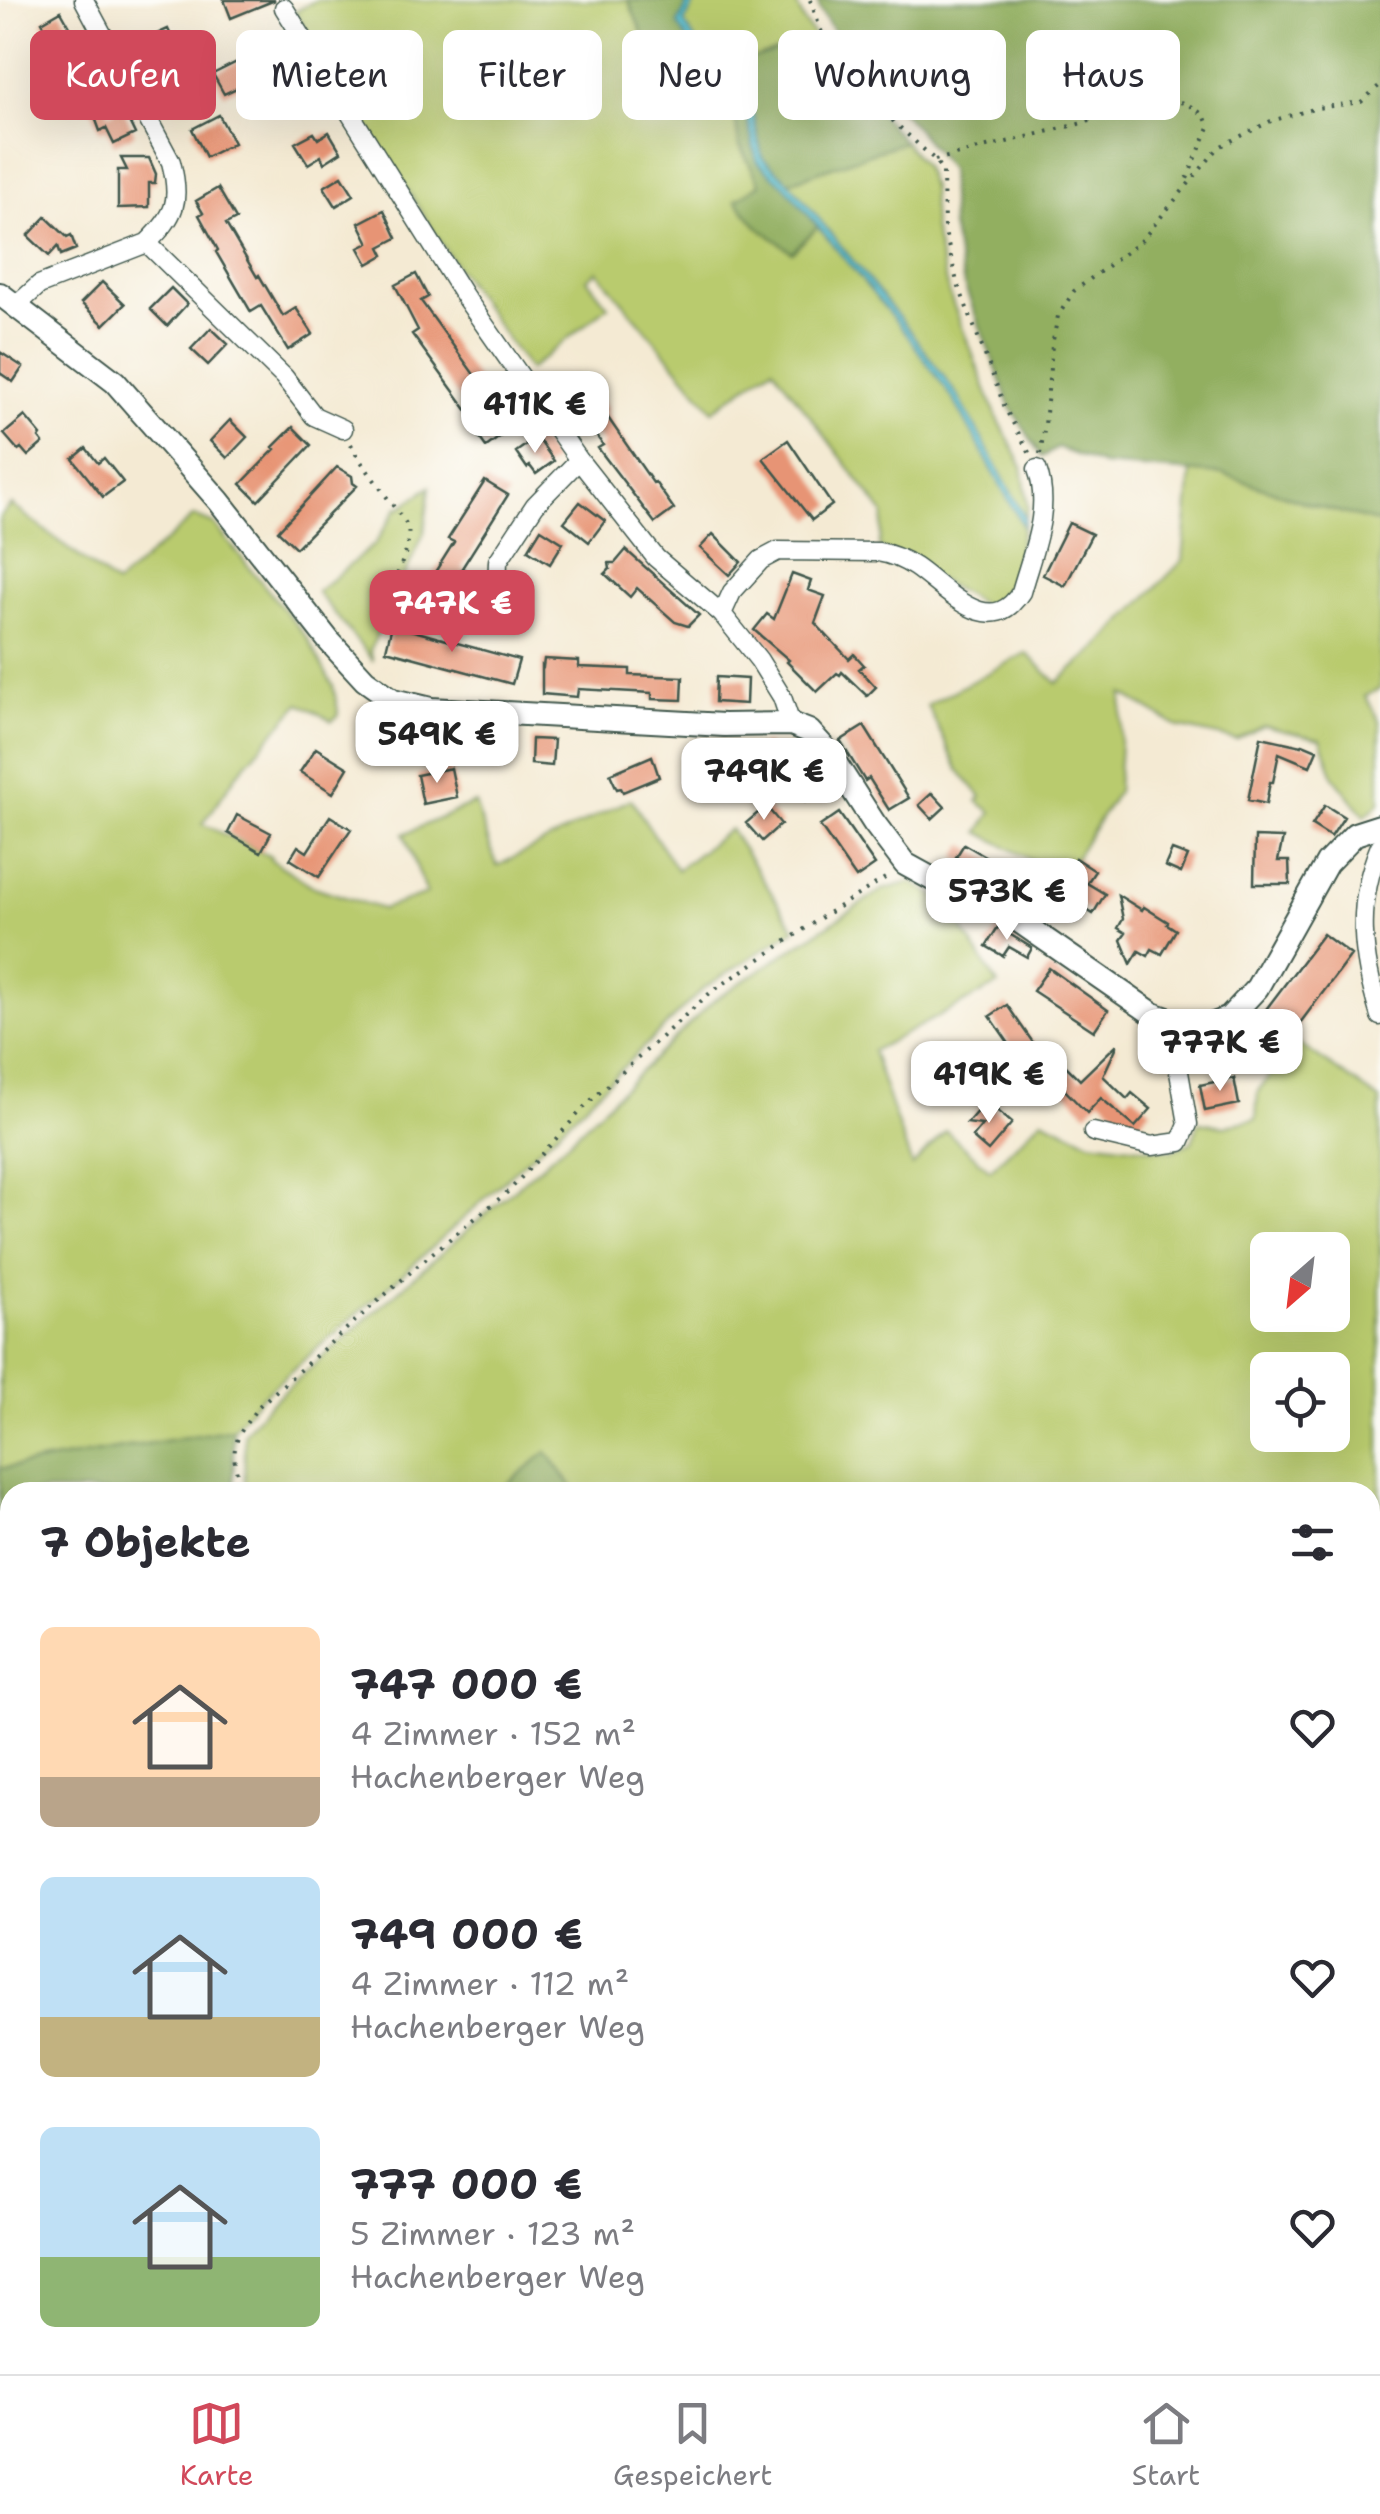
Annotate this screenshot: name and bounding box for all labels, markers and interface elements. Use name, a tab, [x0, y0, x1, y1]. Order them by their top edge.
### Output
chip: Kaufen	[30, 30, 216, 120]
chip: Mieten	[236, 30, 423, 120]
chip: Filter	[443, 30, 602, 120]
chip: Neu	[622, 30, 758, 120]
chip: Wohnung	[778, 30, 1006, 120]
chip: Haus	[1026, 30, 1180, 120]
pin: 411K €	[454, 371, 616, 456]
text: 411K €	[483, 382, 587, 425]
pin: 747K €	[371, 570, 533, 655]
text: 747K €	[392, 581, 512, 624]
pin: 549K €	[356, 701, 518, 786]
text: 549K €	[378, 712, 497, 755]
pin: 749K €	[683, 738, 845, 823]
text: 749K €	[703, 749, 825, 792]
pin: 573K €	[926, 858, 1088, 943]
text: 573K €	[948, 869, 1066, 912]
pin: 777K €	[1139, 1009, 1301, 1094]
text: 777K €	[1160, 1020, 1280, 1063]
pin: 419K €	[908, 1041, 1070, 1126]
text: 419K €	[933, 1052, 1045, 1095]
north arrow	[1250, 1232, 1350, 1332]
map controls	[1250, 1232, 1350, 1452]
button: locate	[1250, 1352, 1350, 1452]
text: 7 Objekte	[40, 1514, 251, 1570]
icon: filters	[1285, 1515, 1340, 1570]
text: 747 000 €	[350, 1656, 582, 1712]
icon: home	[120, 1667, 240, 1787]
icon: heart	[1285, 1700, 1340, 1755]
text: 4 Zimmer · 152 m²	[350, 1712, 636, 1755]
text: Hachenberger Weg	[350, 1755, 645, 1798]
text: 749 000 €	[350, 1906, 583, 1962]
icon: home	[120, 1917, 240, 2037]
icon: heart	[1285, 1950, 1340, 2005]
text: 4 Zimmer · 112 m²	[350, 1962, 629, 2005]
text: Hachenberger Weg	[350, 2005, 645, 2048]
text: 777 000 €	[350, 2156, 582, 2212]
icon: home	[120, 2167, 240, 2287]
icon: heart	[1285, 2200, 1340, 2255]
text: 5 Zimmer · 123 m²	[350, 2212, 635, 2255]
text: Hachenberger Weg	[350, 2255, 645, 2298]
tab: Karte	[180, 2396, 254, 2494]
tab: Gespeichert	[613, 2396, 772, 2494]
tab: Start	[1132, 2396, 1200, 2494]

